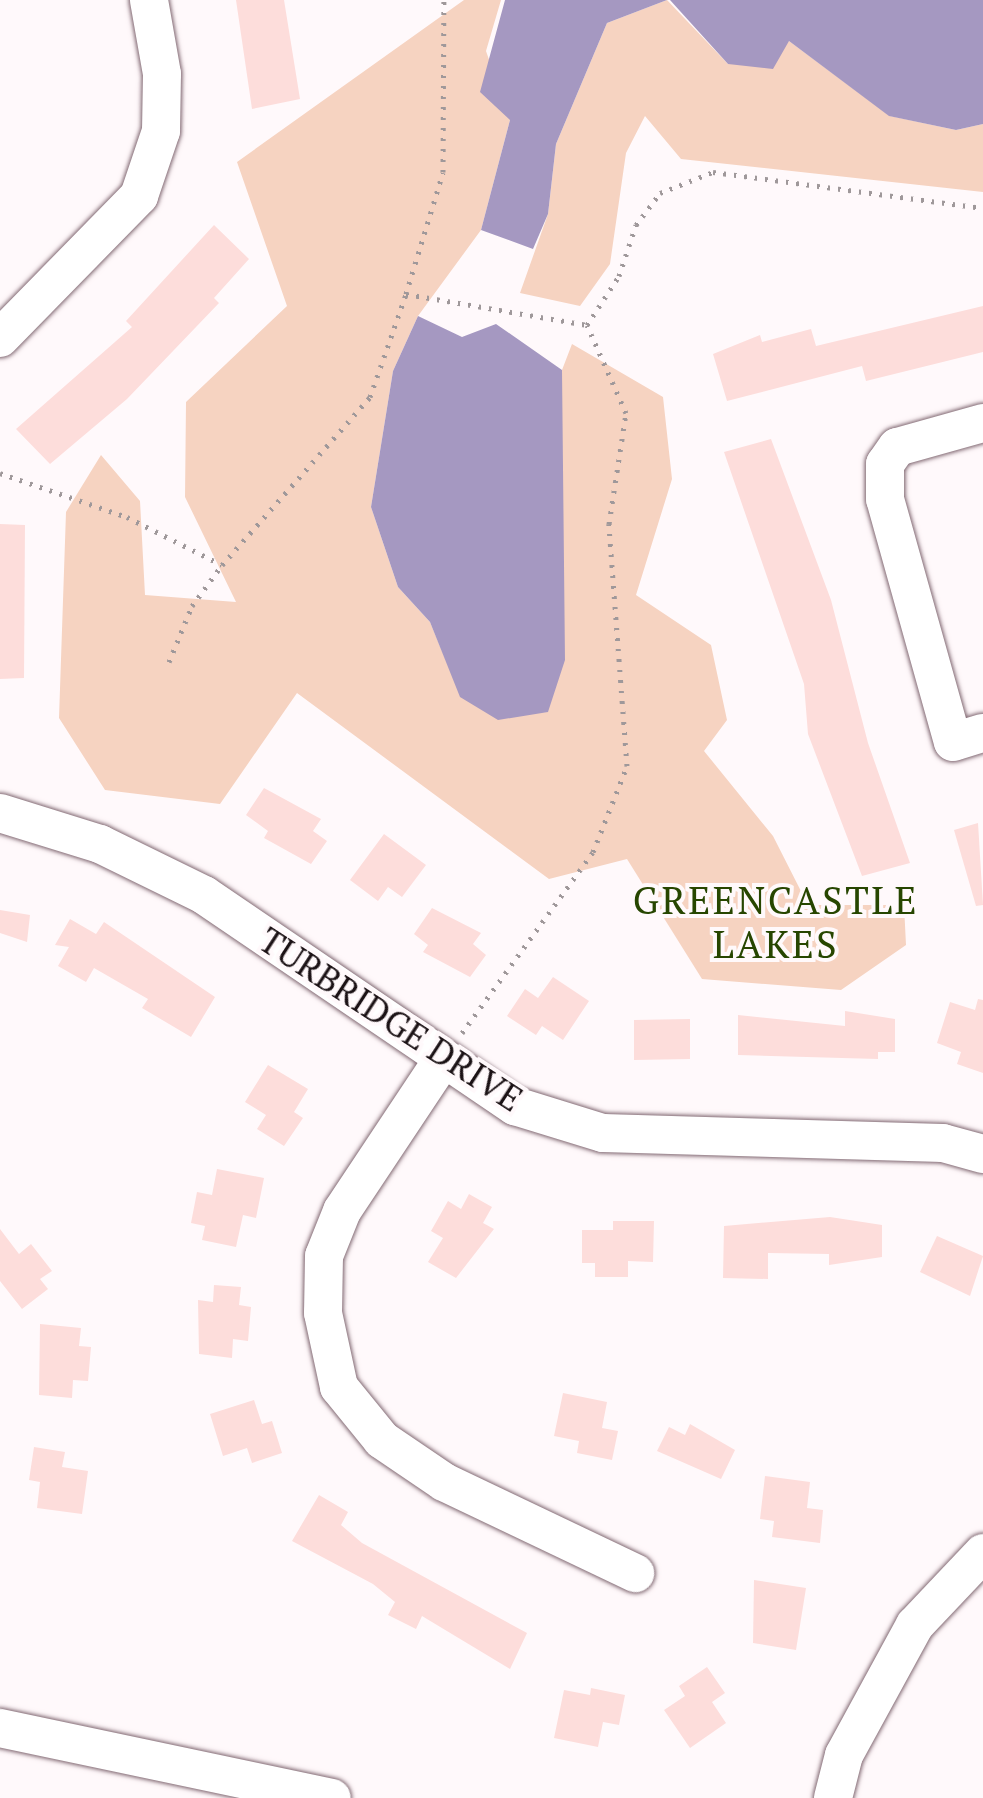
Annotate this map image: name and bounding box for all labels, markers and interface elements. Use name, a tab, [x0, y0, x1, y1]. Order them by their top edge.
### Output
district label: GREENCASTLE LAKES	[633, 878, 919, 968]
street label: TURBRIDGE DRIVE	[252, 918, 530, 1120]

